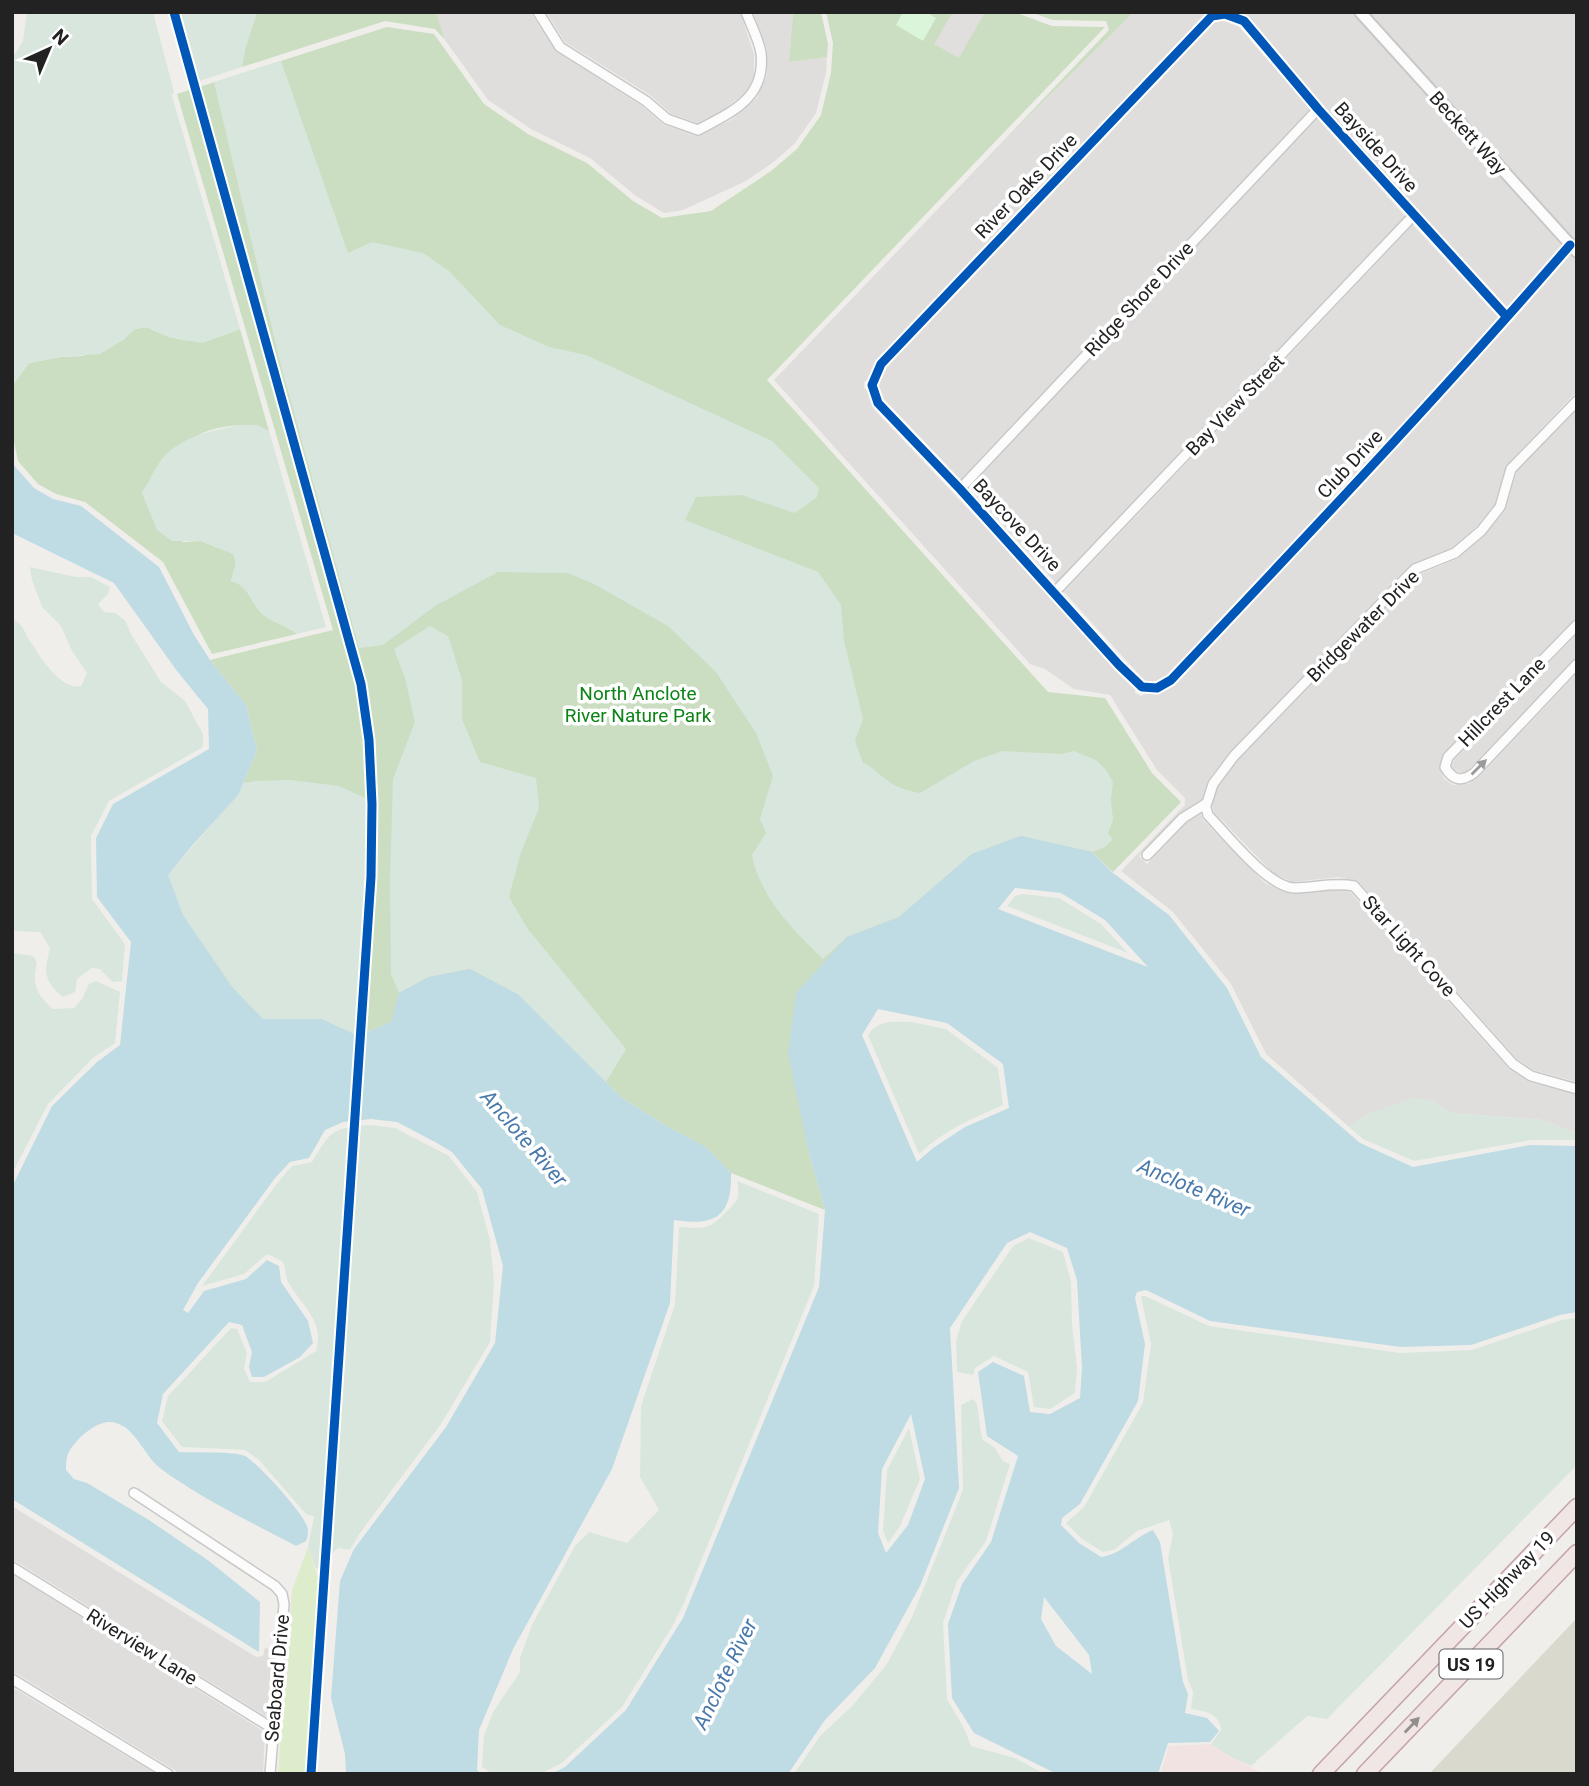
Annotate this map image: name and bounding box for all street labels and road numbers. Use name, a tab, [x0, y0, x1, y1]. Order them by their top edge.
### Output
street label: Beckett Way	[1425, 87, 1511, 179]
street label: Bayside Drive	[1329, 97, 1423, 197]
street label: River Oaks Drive	[970, 129, 1082, 243]
street label: Ridge Shore Drive	[1080, 237, 1198, 361]
street label: Bay View Street	[1181, 350, 1289, 460]
street label: Club Drive	[1312, 425, 1388, 503]
street label: Baycove Drive	[968, 474, 1066, 576]
street label: Bridgewater Drive	[1302, 565, 1424, 687]
street label: Hillcrest Lane	[1454, 652, 1550, 752]
street label: Star Light Cove	[1358, 891, 1460, 1001]
street label: US Highway 19	[1455, 1526, 1559, 1634]
street label: Riverview Lane	[82, 1604, 202, 1690]
street label: Seaboard Drive	[260, 1613, 294, 1743]
road number: US 19	[1440, 1650, 1502, 1679]

